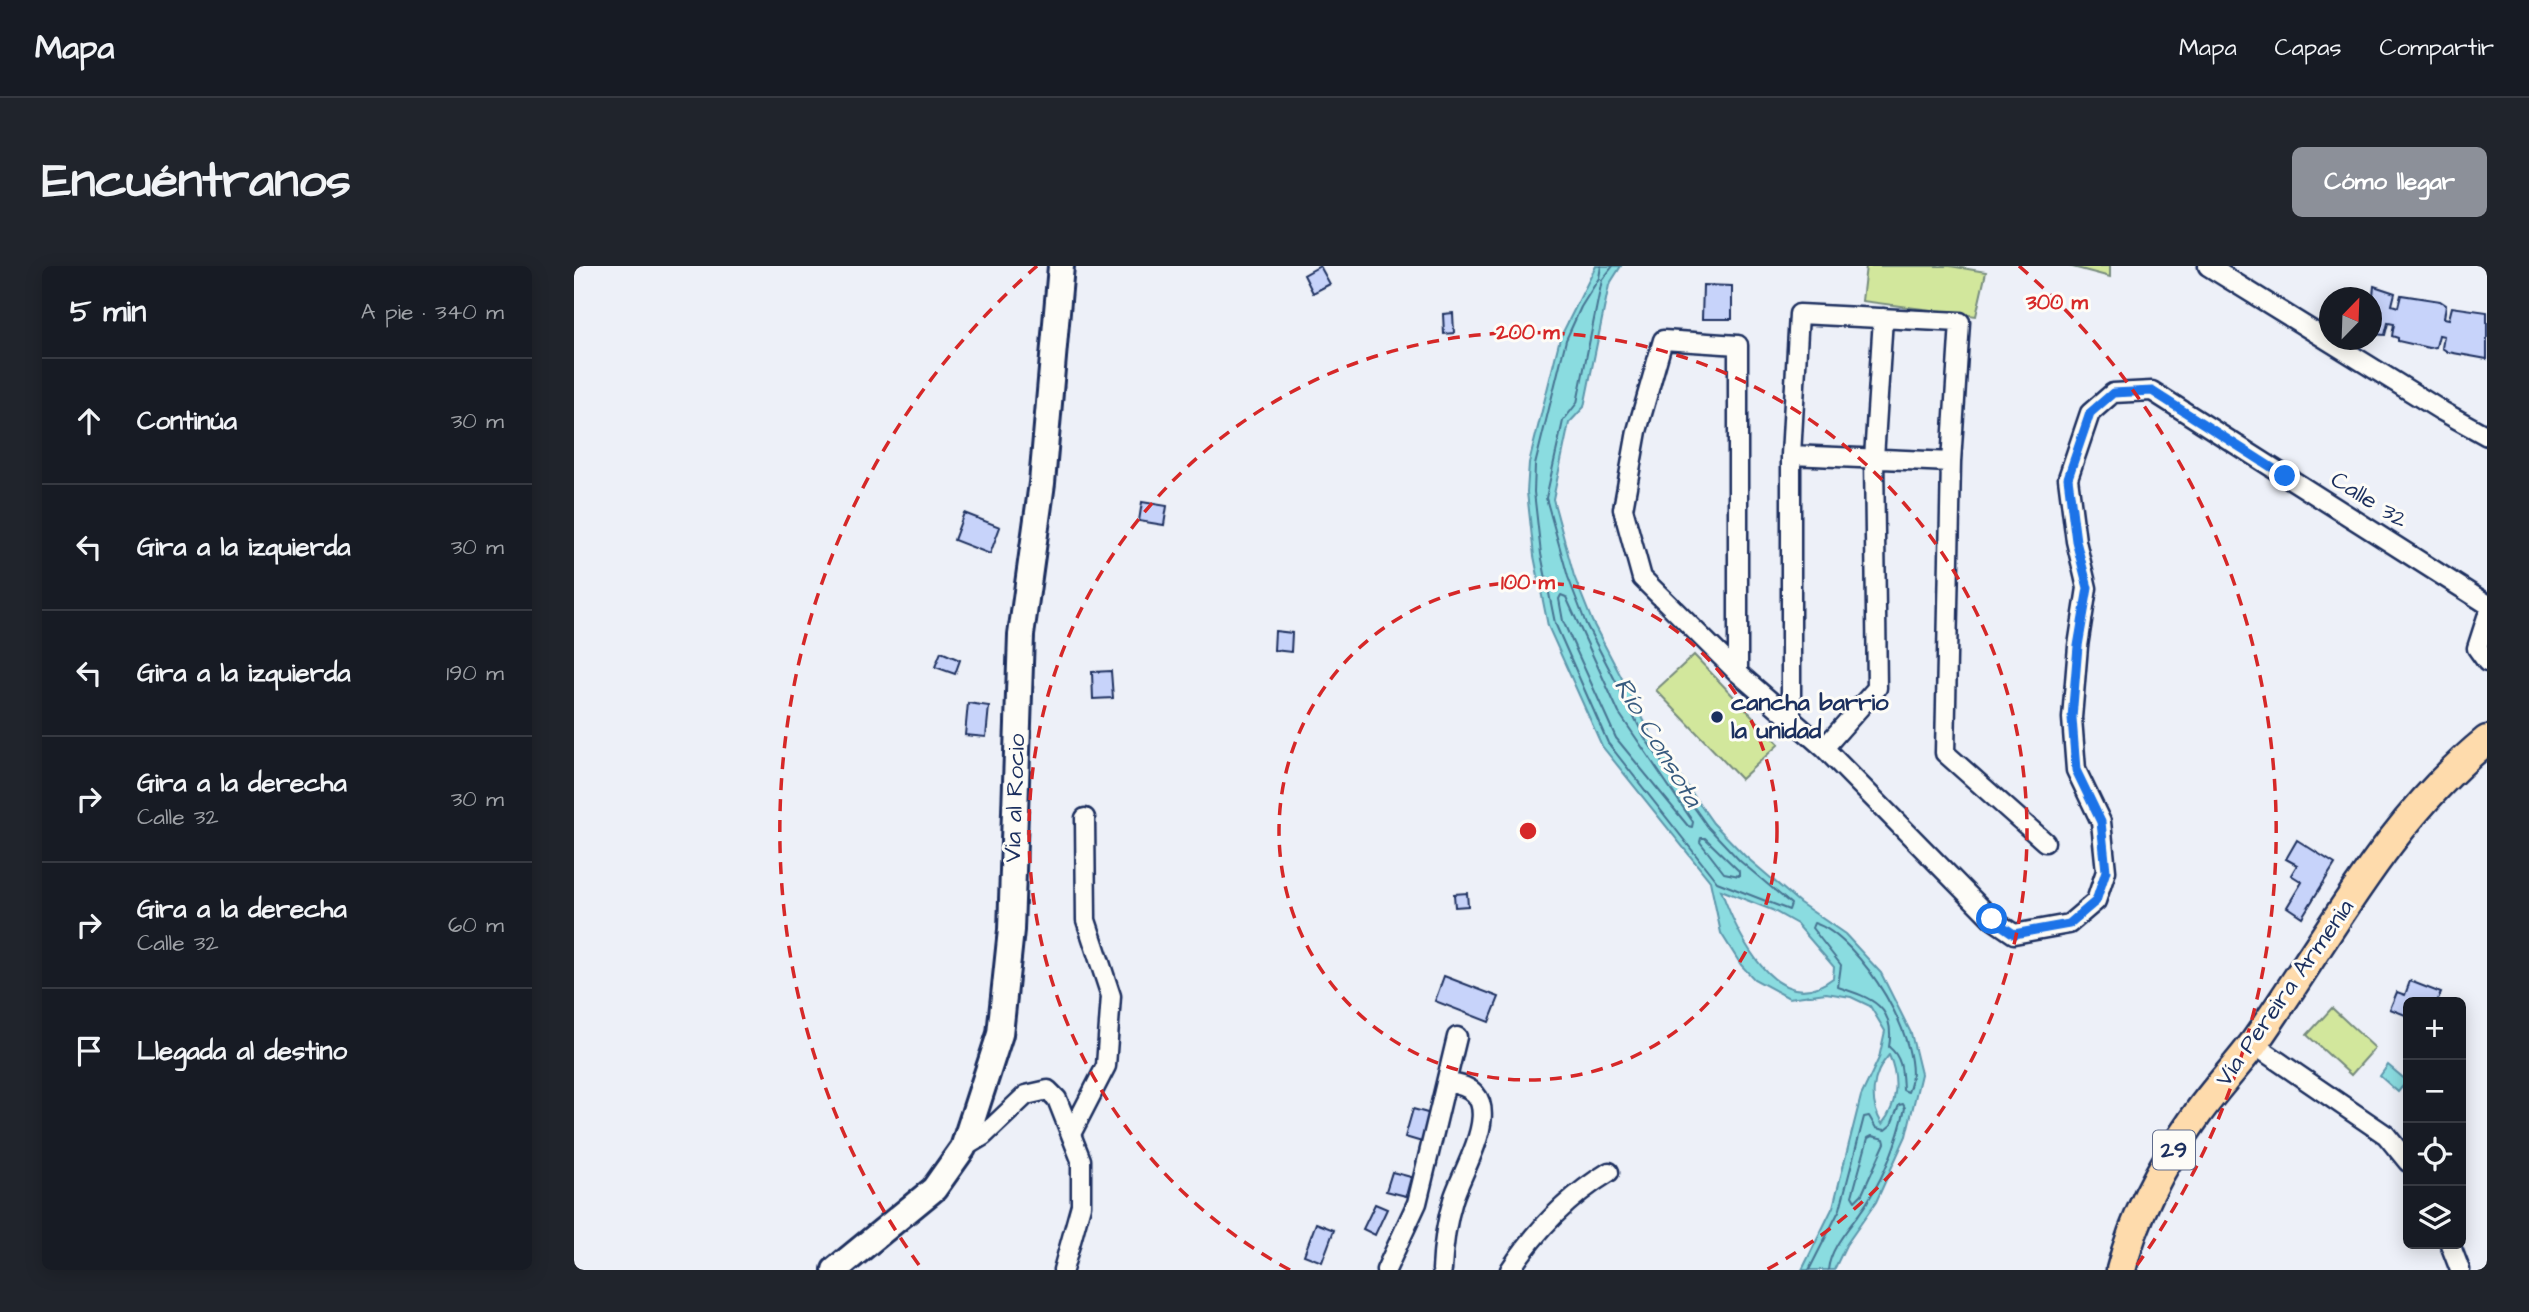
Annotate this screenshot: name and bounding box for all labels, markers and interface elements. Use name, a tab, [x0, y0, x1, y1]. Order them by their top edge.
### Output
text: Mapa	[35, 25, 114, 71]
text: Mapa	[2179, 31, 2237, 65]
text: Capas	[2275, 31, 2341, 65]
text: Compartir	[2379, 31, 2494, 65]
button: Cómo llegar	[2292, 147, 2487, 217]
text: Encuéntranos	[42, 148, 351, 216]
north arrow	[2319, 287, 2382, 350]
text: 300 m	[2025, 288, 2089, 317]
text: 5 min	[70, 291, 146, 333]
text: A pie · 340 m	[361, 296, 504, 328]
text: 200 m	[1495, 318, 1560, 347]
icon: ahead	[70, 402, 108, 440]
text: Continúa	[137, 403, 237, 439]
text: 30 m	[451, 405, 504, 437]
route end	[2269, 460, 2300, 491]
street label: Calle 32	[2324, 463, 2414, 537]
icon: left	[70, 528, 108, 566]
text: Gira a la izquierda	[137, 529, 351, 565]
text: 30 m	[451, 531, 504, 563]
text: 100 m	[1501, 568, 1556, 597]
icon: left	[70, 654, 108, 692]
text: Gira a la izquierda	[137, 655, 351, 691]
text: 190 m	[446, 657, 504, 689]
water label: Río Consota	[1605, 671, 1712, 815]
place label: cancha barrio la unidad	[1731, 686, 1889, 748]
marker: cancha barrio la unidad	[1709, 709, 1725, 725]
street label: Via al Rocio	[996, 732, 1034, 863]
text: Gira a la derecha	[137, 765, 347, 801]
icon: right	[70, 780, 108, 818]
text: 30 m	[451, 783, 504, 815]
text: Calle 32	[137, 801, 219, 833]
centre of rings	[1516, 819, 1540, 843]
text: Gira a la derecha	[137, 891, 347, 927]
street label: Vía Pereira Armenia	[2207, 892, 2363, 1094]
route start	[1976, 903, 2007, 934]
icon: right	[70, 906, 108, 944]
text: 60 m	[448, 909, 504, 941]
text: Calle 32	[137, 927, 219, 959]
map controls	[2403, 997, 2466, 1249]
button: +	[2403, 997, 2466, 1060]
icon: arrive	[70, 1032, 108, 1070]
text: Llegada al destino	[137, 1033, 347, 1069]
button: −	[2403, 1060, 2466, 1123]
button: locate	[2403, 1123, 2466, 1186]
road number: 29	[2153, 1130, 2195, 1170]
button: layers	[2403, 1186, 2466, 1249]

